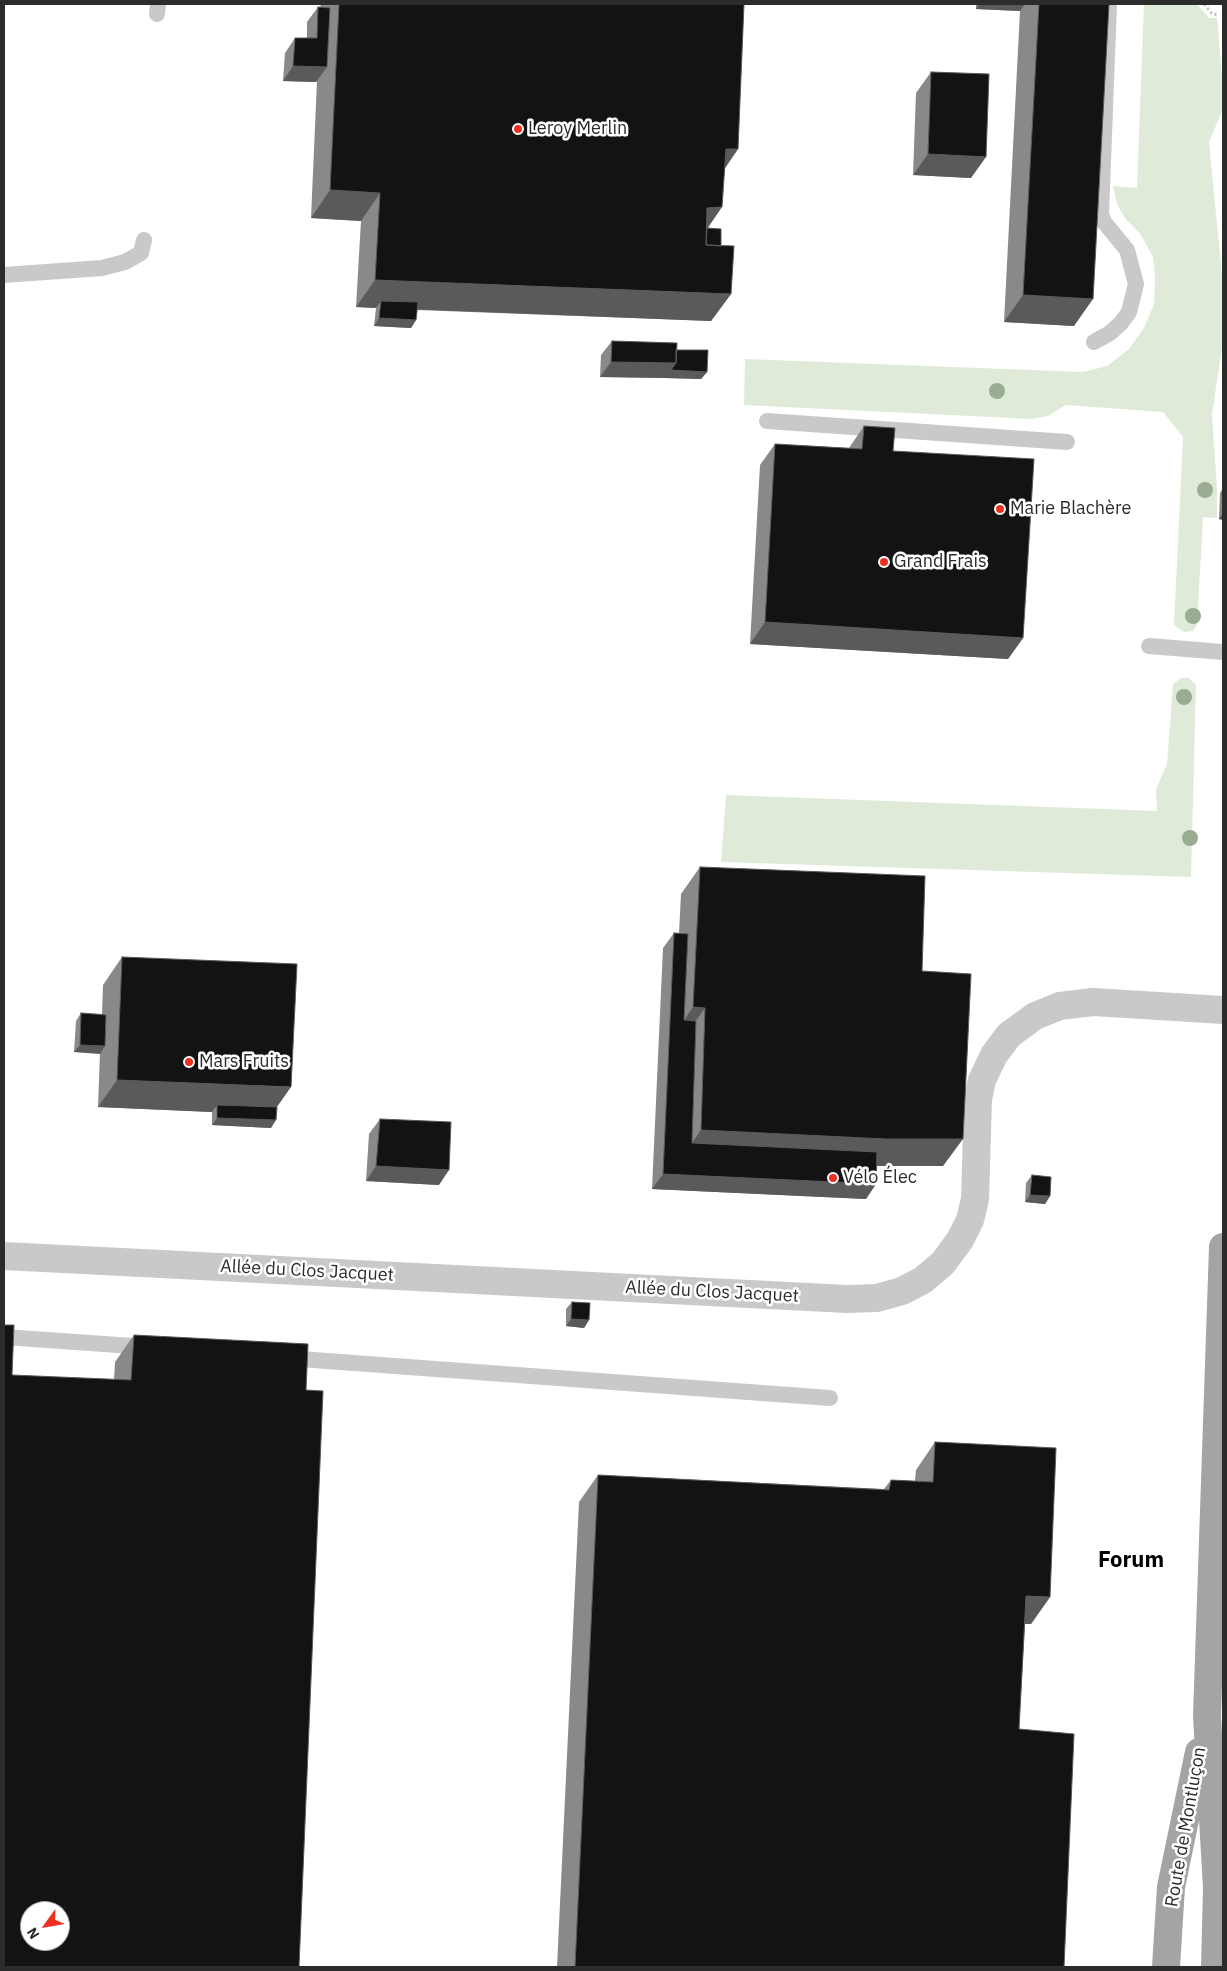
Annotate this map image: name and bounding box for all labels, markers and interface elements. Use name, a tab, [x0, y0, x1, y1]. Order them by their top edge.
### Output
place label: Leroy Merlin	[528, 118, 627, 140]
marker: Leroy Merlin	[512, 123, 524, 135]
place label: Marie Blachère	[1010, 498, 1131, 520]
marker: Marie Blachère	[994, 503, 1006, 515]
place label: Grand Frais	[894, 551, 987, 573]
marker: Grand Frais	[878, 556, 890, 568]
place label: Mars Fruits	[199, 1051, 289, 1073]
marker: Mars Fruits	[183, 1056, 195, 1068]
place label: Vélo Élec	[843, 1167, 917, 1189]
marker: Vélo Élec	[827, 1172, 839, 1184]
street label: Allée du Clos Jacquet	[220, 1256, 394, 1286]
street label: Allée du Clos Jacquet	[625, 1277, 799, 1307]
district label: Forum	[1098, 1548, 1164, 1574]
street label: Route de Montluçon	[1161, 1745, 1211, 1909]
north arrow	[20, 1901, 70, 1951]
text: N	[23, 1924, 43, 1942]

